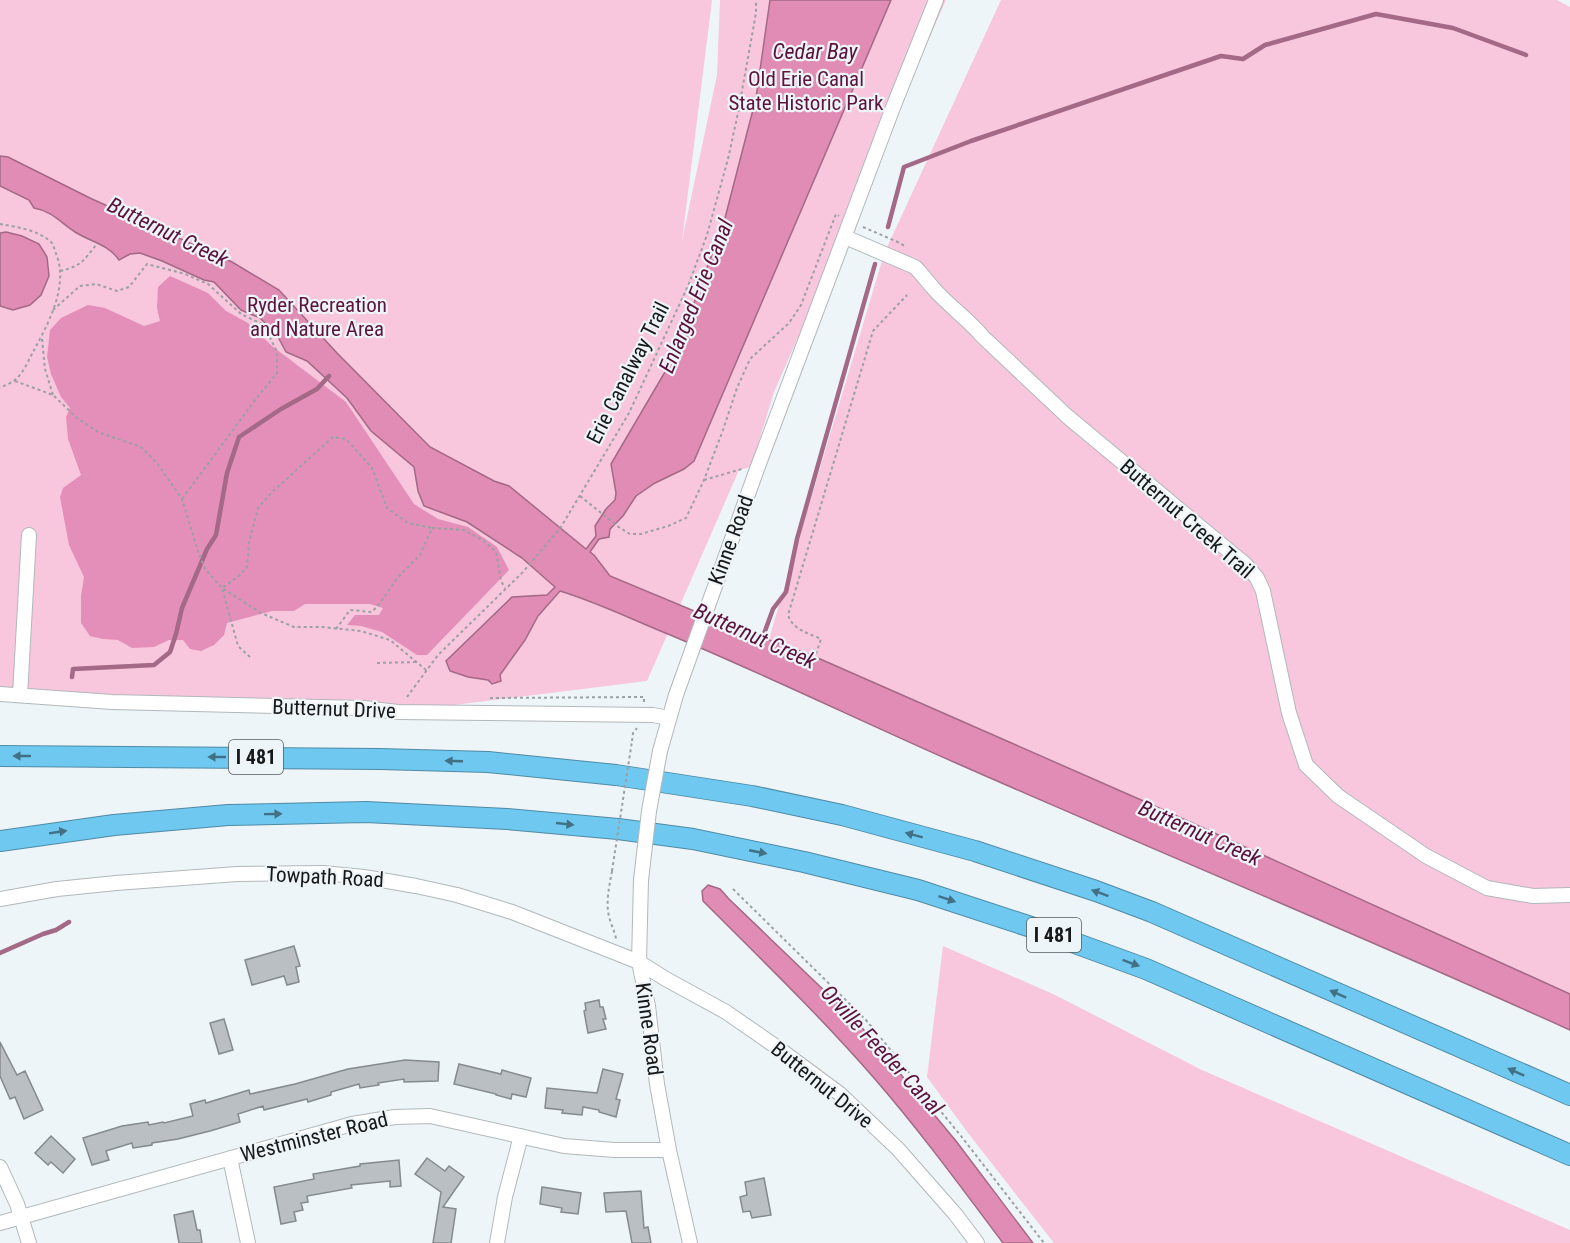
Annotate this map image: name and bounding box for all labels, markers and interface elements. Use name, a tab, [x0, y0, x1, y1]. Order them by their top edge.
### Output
water label: Cedar Bay	[772, 39, 859, 64]
park label: Old Erie Canal State Historic Park	[728, 67, 884, 115]
water label: Butternut Creek	[104, 192, 233, 272]
water label: Enlarged Erie Canal	[654, 215, 739, 376]
park label: Ryder Recreation and Nature Area	[247, 293, 387, 341]
street label: Erie Canalway Trail	[582, 298, 674, 448]
street label: Butternut Creek Trail	[1115, 454, 1259, 584]
street label: Kinne Road	[704, 492, 758, 588]
water label: Butternut Creek	[690, 598, 820, 674]
street label: Butternut Drive	[272, 695, 396, 723]
road number: I 481	[229, 740, 283, 774]
one-way arrow	[12, 751, 31, 761]
one-way arrow	[207, 752, 226, 762]
one-way arrow	[444, 757, 463, 766]
water label: Butternut Creek	[1135, 795, 1265, 871]
one-way arrow	[263, 809, 282, 819]
one-way arrow	[556, 819, 575, 829]
one-way arrow	[48, 827, 67, 836]
one-way arrow	[905, 829, 923, 839]
one-way arrow	[749, 848, 768, 857]
street label: Towpath Road	[266, 862, 384, 892]
one-way arrow	[1091, 888, 1109, 898]
one-way arrow	[938, 895, 956, 905]
road number: I 481	[1027, 918, 1081, 952]
one-way arrow	[1122, 959, 1140, 969]
water label: Orville Feeder Canal	[815, 980, 949, 1121]
street label: Kinne Road	[631, 981, 667, 1077]
one-way arrow	[1329, 989, 1346, 998]
street label: Butternut Drive	[766, 1037, 878, 1133]
one-way arrow	[1507, 1067, 1525, 1077]
street label: Westminster Road	[238, 1107, 390, 1167]

